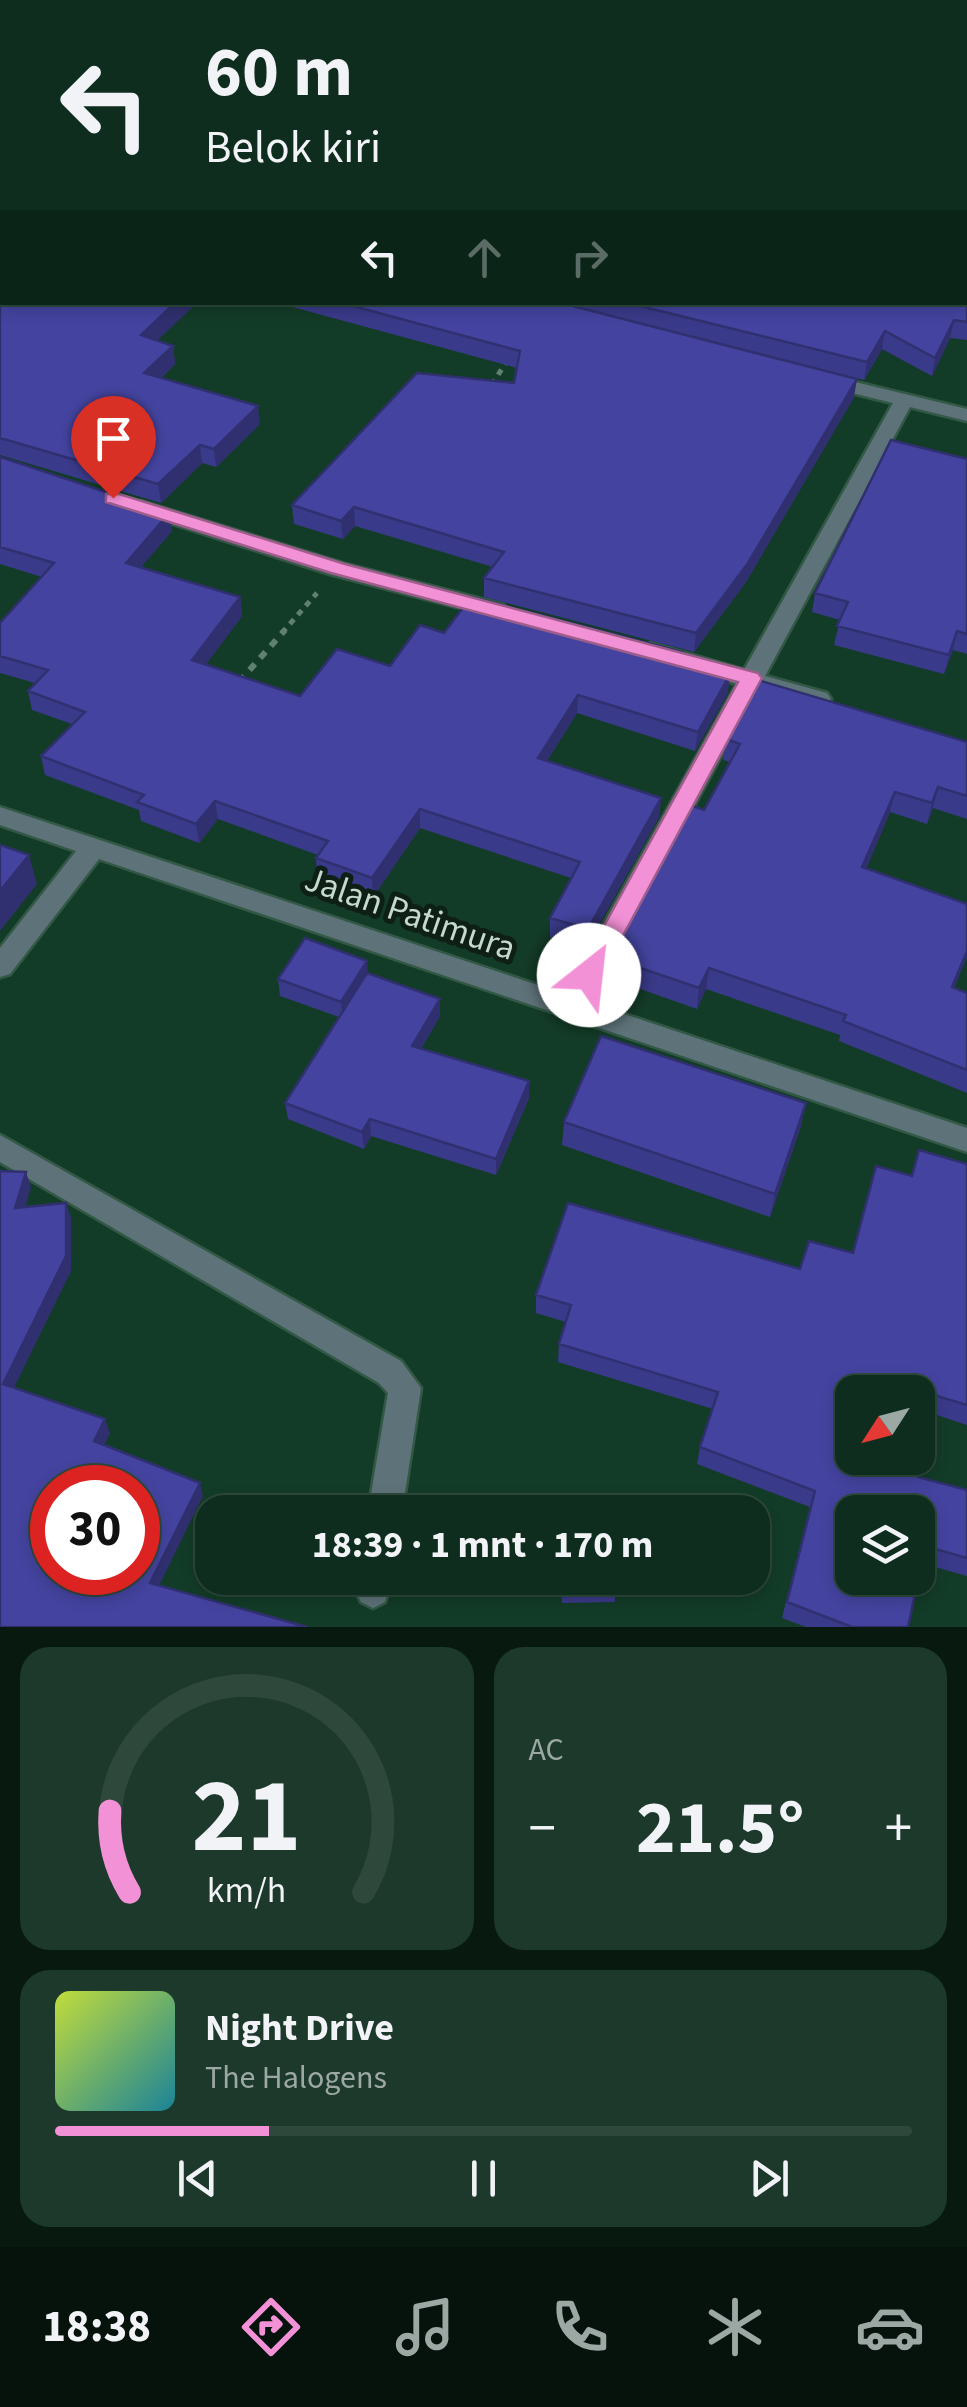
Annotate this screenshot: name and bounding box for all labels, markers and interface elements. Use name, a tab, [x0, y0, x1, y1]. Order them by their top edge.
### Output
text: 60 m	[205, 23, 353, 123]
icon: left	[40, 40, 170, 170]
text: Belok kiri	[205, 116, 381, 180]
icon: left	[352, 230, 407, 285]
icon: ahead	[457, 230, 512, 285]
icon: right	[562, 230, 617, 285]
pin	[71, 396, 156, 499]
icon: arrive	[86, 411, 141, 466]
street label: Jalan Patimura	[298, 855, 522, 973]
position arrow	[537, 923, 641, 1027]
north arrow	[835, 1375, 935, 1475]
map controls	[835, 1375, 935, 1595]
speed limit sign: 30	[30, 1465, 160, 1595]
button: layers	[835, 1495, 935, 1595]
text: 18:39 · 1 mnt · 170 m	[312, 1518, 653, 1572]
text: AC	[529, 1727, 564, 1773]
text: 21	[192, 1744, 302, 1892]
text: 21.5°	[636, 1775, 805, 1882]
text: −	[529, 1790, 556, 1868]
text: +	[885, 1790, 912, 1868]
text: km/h	[207, 1865, 286, 1916]
text: Night Drive	[205, 2001, 394, 2055]
text: The Halogens	[205, 2055, 387, 2101]
icon: previous	[170, 2151, 225, 2206]
icon: pause	[456, 2151, 511, 2206]
icon: next	[742, 2151, 797, 2206]
icon: directions	[236, 2292, 306, 2362]
icon: music	[390, 2292, 460, 2362]
icon: phone	[545, 2292, 615, 2362]
icon: climate	[700, 2292, 770, 2362]
icon: car	[855, 2292, 925, 2362]
text: 18:38	[42, 2295, 151, 2359]

